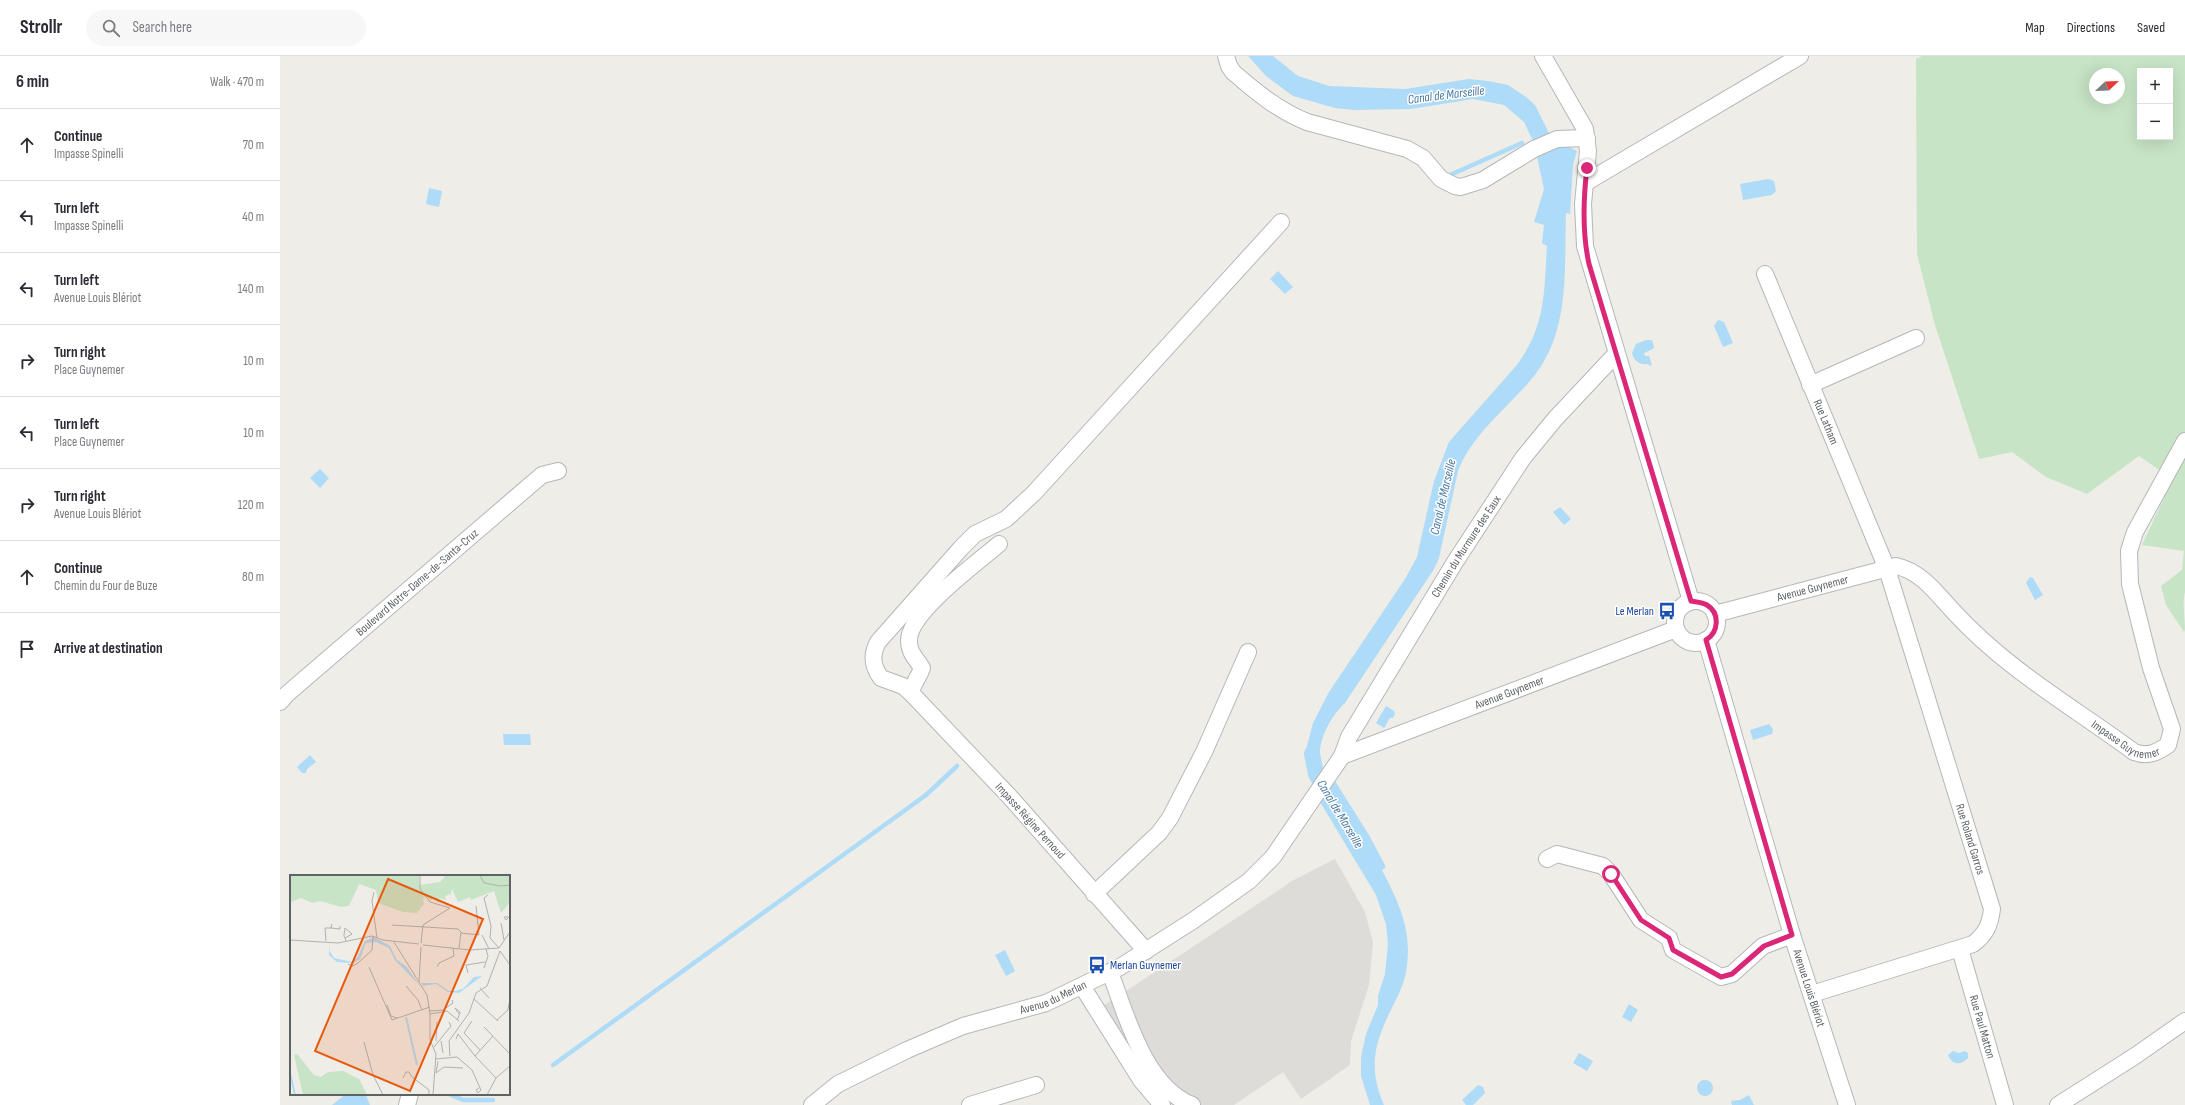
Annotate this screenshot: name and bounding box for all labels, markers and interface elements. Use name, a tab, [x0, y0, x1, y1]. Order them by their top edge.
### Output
search box	[86, 10, 366, 46]
text: Strollr	[20, 16, 62, 39]
icon: search	[100, 17, 122, 39]
text: Search here	[132, 18, 192, 37]
text: Map	[2025, 19, 2045, 36]
text: Directions	[2067, 19, 2115, 36]
text: Saved	[2137, 19, 2165, 36]
north arrow	[2089, 68, 2125, 104]
map controls	[2137, 68, 2173, 140]
button: +	[2137, 68, 2173, 104]
text: 6 min	[16, 72, 49, 92]
text: Walk · 470 m	[210, 74, 264, 90]
water label: Canal de Marseille	[1407, 82, 1485, 108]
button: −	[2137, 104, 2173, 140]
text: Continue	[54, 127, 103, 146]
icon: ahead	[16, 134, 38, 156]
text: 70 m	[243, 137, 264, 153]
text: Impasse Spinelli	[54, 146, 124, 162]
route end	[1578, 159, 1596, 177]
text: Turn left	[54, 199, 99, 218]
icon: left	[16, 206, 38, 228]
text: 40 m	[242, 209, 264, 225]
text: Impasse Spinelli	[54, 218, 124, 234]
text: Turn left	[54, 271, 99, 290]
icon: left	[16, 278, 38, 300]
text: 140 m	[238, 281, 264, 297]
text: Avenue Louis Blériot	[54, 290, 141, 306]
text: Turn right	[54, 343, 106, 362]
icon: right	[16, 350, 38, 372]
text: 10 m	[243, 353, 264, 369]
text: Place Guynemer	[54, 362, 124, 378]
street label: Rue Latham	[1810, 397, 1842, 447]
text: Turn left	[54, 415, 99, 434]
icon: left	[16, 422, 38, 444]
text: 10 m	[243, 425, 264, 441]
text: Place Guynemer	[54, 434, 124, 450]
water label: Canal de Marseille	[1427, 458, 1459, 536]
text: Turn right	[54, 487, 106, 506]
street label: Chemin du Murmure des Eaux	[1428, 492, 1504, 600]
icon: right	[16, 494, 38, 516]
text: 120 m	[238, 497, 264, 513]
text: Avenue Louis Blériot	[54, 506, 141, 522]
street label: Boulevard Notre-Dame-de-Santa-Cruz	[353, 525, 482, 639]
text: Continue	[54, 559, 103, 578]
icon: ahead	[16, 566, 38, 588]
text: 80 m	[242, 569, 264, 585]
street label: Avenue Guynemer	[1774, 571, 1850, 605]
text: Chemin du Four de Buze	[54, 578, 157, 594]
bus stop icon: Le Merlan	[1657, 601, 1677, 621]
place label: Le Merlan	[1616, 604, 1654, 619]
icon: arrive	[16, 638, 38, 660]
text: Arrive at destination	[54, 639, 163, 658]
street label: Avenue Guynemer	[1472, 672, 1547, 713]
street label: Impasse Guynemer	[2089, 717, 2163, 762]
water label: Canal de Marseille	[1313, 777, 1367, 851]
street label: Impasse Régine Pernoud	[992, 780, 1068, 862]
street label: Rue Roland Garros	[1952, 802, 1988, 876]
route start	[1602, 865, 1620, 883]
inset map	[290, 875, 510, 1095]
street label: Avenue Louis Blériot	[1789, 946, 1829, 1029]
bus stop icon: Merlan Guynemer	[1087, 955, 1107, 975]
place label: Merlan Guynemer	[1110, 958, 1181, 973]
street label: Avenue du Merlan	[1017, 977, 1089, 1018]
street label: Rue Paul Matton	[1966, 993, 1999, 1060]

